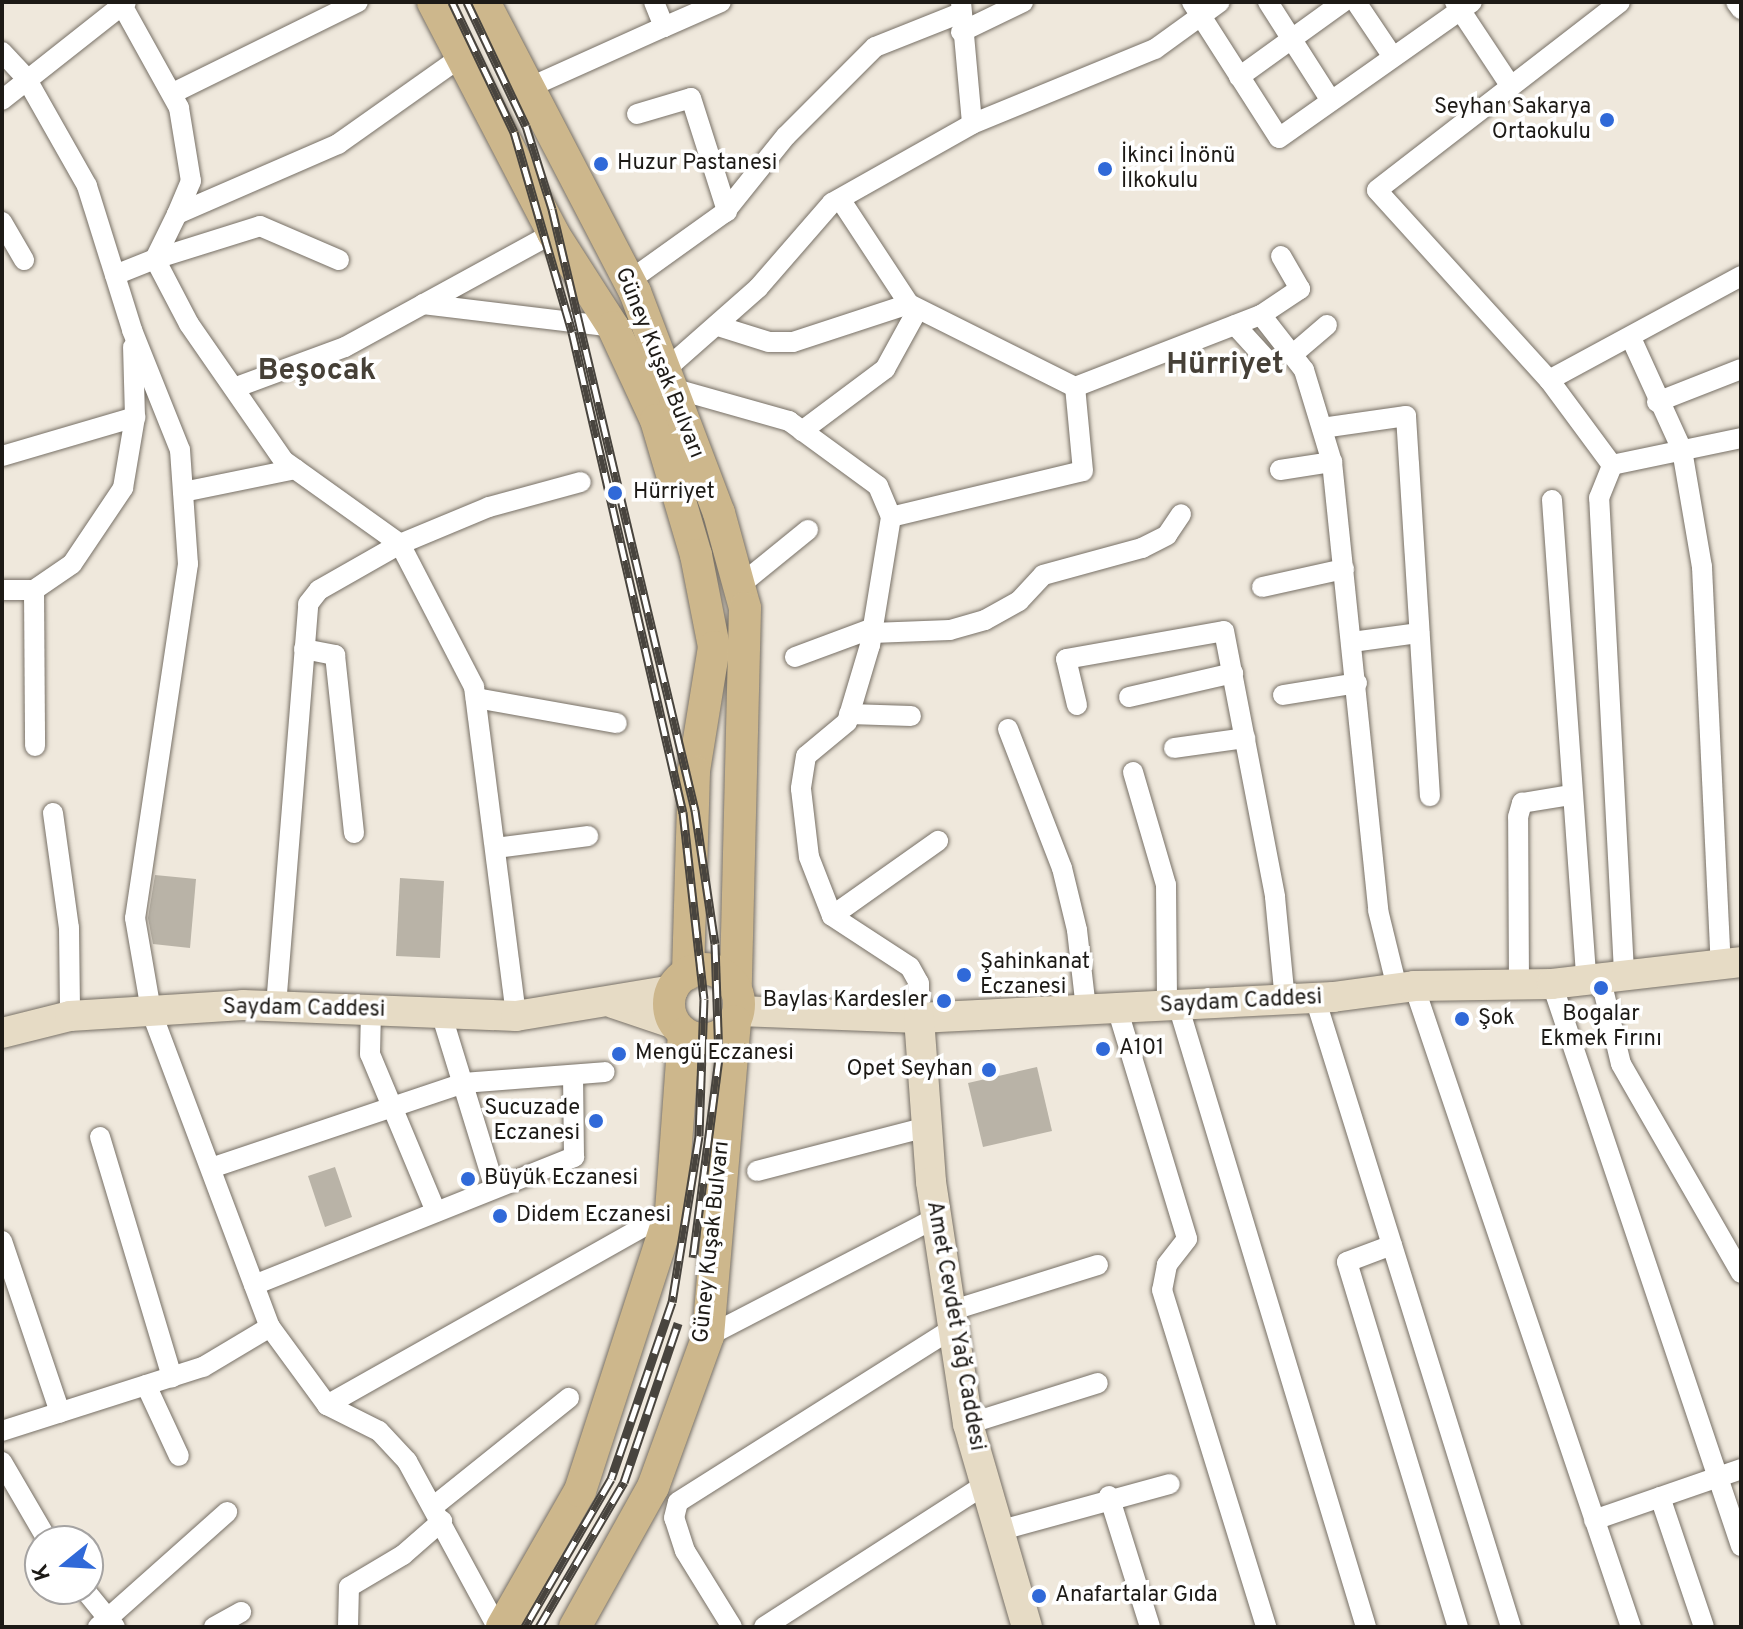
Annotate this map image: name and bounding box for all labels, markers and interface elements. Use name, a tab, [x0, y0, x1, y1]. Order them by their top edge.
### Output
place label: Seyhan Sakarya Ortaokulu	[1434, 94, 1591, 146]
marker: Seyhan Sakarya Ortaokulu	[1598, 111, 1616, 129]
place label: İkinci İnönü İlkokulu	[1121, 143, 1235, 194]
place label: Huzur Pastanesi	[617, 151, 777, 177]
marker: Huzur Pastanesi	[592, 155, 610, 173]
marker: İkinci İnönü İlkokulu	[1096, 160, 1114, 178]
street label: Güney Kuşak Bulvarı	[609, 264, 709, 462]
district label: Hürriyet	[1166, 348, 1284, 384]
district label: Beşocak	[258, 354, 376, 390]
place label: Hürriyet	[633, 480, 715, 506]
marker: Hürriyet	[604, 482, 626, 504]
place label: Şahinkanat Eczanesi	[980, 949, 1090, 1000]
marker: Şahinkanat Eczanesi	[955, 966, 973, 984]
marker: Bogalar Ekmek Fırını	[1592, 979, 1610, 997]
street label: Saydam Caddesi	[1159, 985, 1323, 1019]
place label: Baylas Kardesler	[763, 988, 928, 1014]
marker: Baylas Kardesler	[935, 992, 953, 1010]
street label: Saydam Caddesi	[222, 994, 386, 1024]
place label: Bogalar Ekmek Fırını	[1540, 1001, 1662, 1052]
place label: Şok	[1478, 1006, 1515, 1032]
marker: Şok	[1453, 1010, 1471, 1028]
place label: A101	[1119, 1036, 1164, 1062]
marker: A101	[1094, 1040, 1112, 1058]
place label: Mengü Eczanesi	[635, 1041, 794, 1067]
marker: Mengü Eczanesi	[610, 1045, 628, 1063]
place label: Opet Seyhan	[846, 1057, 973, 1083]
marker: Opet Seyhan	[980, 1061, 998, 1079]
place label: Sucuzade Eczanesi	[484, 1095, 580, 1146]
marker: Sucuzade Eczanesi	[587, 1112, 605, 1130]
street label: Güney Kuşak Bulvarı	[688, 1140, 736, 1344]
place label: Büyük Eczanesi	[484, 1166, 638, 1192]
marker: Büyük Eczanesi	[459, 1170, 477, 1188]
street label: Amet Cevdet Yağ Caddesi	[920, 1199, 990, 1453]
place label: Didem Eczanesi	[516, 1203, 671, 1229]
marker: Didem Eczanesi	[491, 1207, 509, 1225]
north arrow	[24, 1525, 104, 1605]
text: K	[27, 1560, 58, 1584]
place label: Anafartalar Gıda	[1055, 1583, 1218, 1609]
marker: Anafartalar Gıda	[1030, 1587, 1048, 1605]

